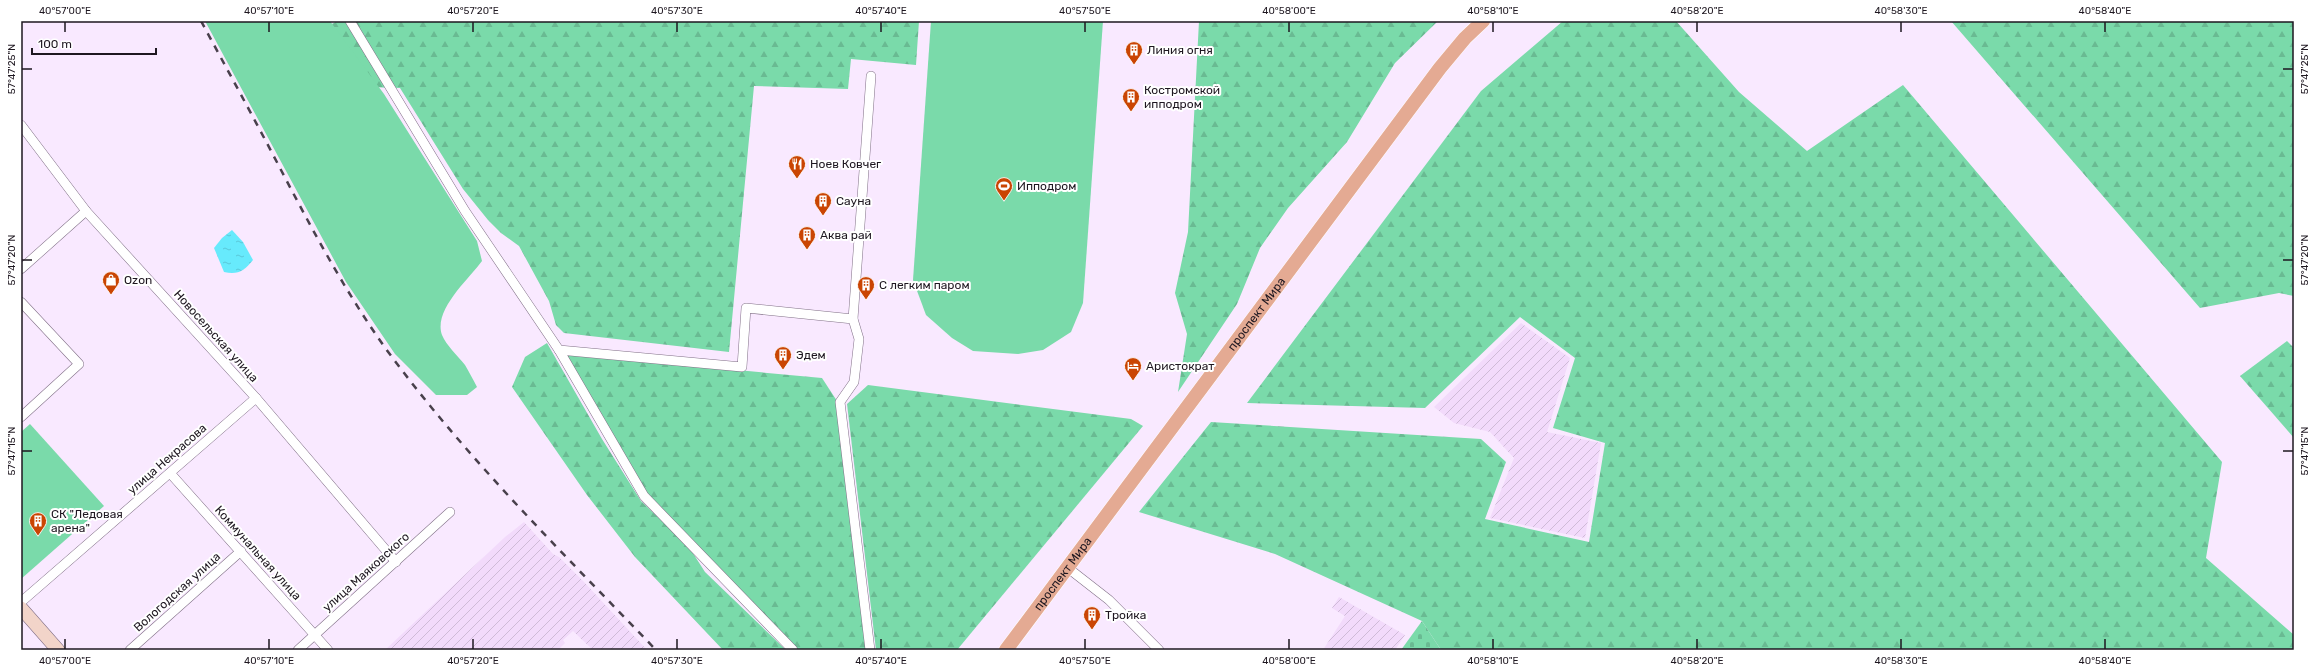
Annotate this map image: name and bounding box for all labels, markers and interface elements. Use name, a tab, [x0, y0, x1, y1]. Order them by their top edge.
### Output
text: 40°57'00"E	[39, 5, 91, 17]
text: 40°57'10"E	[244, 5, 294, 17]
text: 40°57'20"E	[447, 5, 499, 17]
text: 40°57'30"E	[651, 5, 703, 17]
text: 40°57'40"E	[855, 5, 907, 17]
text: 40°57'50"E	[1059, 5, 1111, 17]
text: 40°58'00"E	[1262, 5, 1316, 17]
text: 40°58'10"E	[1467, 5, 1519, 17]
text: 40°58'20"E	[1671, 5, 1723, 17]
text: 40°58'30"E	[1874, 5, 1928, 17]
text: 40°58'40"E	[2079, 5, 2131, 17]
scale bar	[32, 30, 156, 56]
text: 100 m	[38, 37, 72, 51]
building icon: Линия огня	[1124, 40, 1144, 65]
place label: Линия огня	[1147, 43, 1213, 57]
text: 57°47'25"N	[6, 44, 18, 94]
text: 57°47'25"N	[2299, 44, 2311, 94]
place label: Костромской ипподром	[1144, 83, 1220, 111]
building icon: Костромской ипподром	[1121, 87, 1141, 112]
restaurant icon: Ноев Ковчег	[787, 154, 807, 179]
place label: Ноев Ковчег	[810, 157, 882, 171]
sports icon: Ипподром	[994, 176, 1014, 201]
place label: Ипподром	[1017, 179, 1076, 193]
building icon: Сауна	[813, 191, 833, 216]
place label: Сауна	[836, 194, 871, 208]
building icon: Аква рай	[797, 225, 817, 250]
place label: Аква рай	[820, 228, 872, 242]
text: 57°47'20"N	[6, 235, 18, 285]
text: 57°47'20"N	[2299, 235, 2311, 285]
shop icon: Ozon	[101, 270, 121, 295]
place label: Ozon	[124, 273, 152, 287]
building icon: С легким паром	[856, 275, 876, 300]
street label: проспект Мира	[1225, 275, 1288, 353]
place label: С легким паром	[879, 278, 970, 292]
street label: Новосельская улица	[171, 287, 261, 385]
building icon: Эдем	[773, 345, 793, 370]
place label: Эдем	[796, 348, 826, 362]
hotel icon: Аристократ	[1123, 356, 1143, 381]
place label: Аристократ	[1146, 359, 1215, 373]
street label: улица Некрасова	[125, 421, 209, 497]
text: 57°47'15"N	[6, 427, 18, 475]
text: 57°47'15"N	[2299, 427, 2311, 475]
street label: Коммунальная улица	[212, 503, 304, 603]
place label: СК "Ледовая арена"	[51, 507, 123, 535]
building icon: СК "Ледовая арена"	[28, 511, 48, 536]
street label: улица Маяковского	[320, 529, 412, 615]
street label: проспект Мира	[1031, 534, 1095, 613]
street label: Вологодская улица	[131, 550, 223, 634]
building icon: Тройка	[1082, 605, 1102, 630]
place label: Тройка	[1105, 608, 1146, 622]
text: 40°57'00"E	[39, 655, 91, 667]
text: 40°57'10"E	[244, 655, 294, 667]
text: 40°57'20"E	[447, 655, 499, 667]
text: 40°57'30"E	[651, 655, 703, 667]
text: 40°57'40"E	[855, 655, 907, 667]
text: 40°57'50"E	[1059, 655, 1111, 667]
text: 40°58'00"E	[1262, 655, 1316, 667]
text: 40°58'10"E	[1467, 655, 1519, 667]
text: 40°58'20"E	[1671, 655, 1723, 667]
text: 40°58'30"E	[1874, 655, 1928, 667]
text: 40°58'40"E	[2079, 655, 2131, 667]

